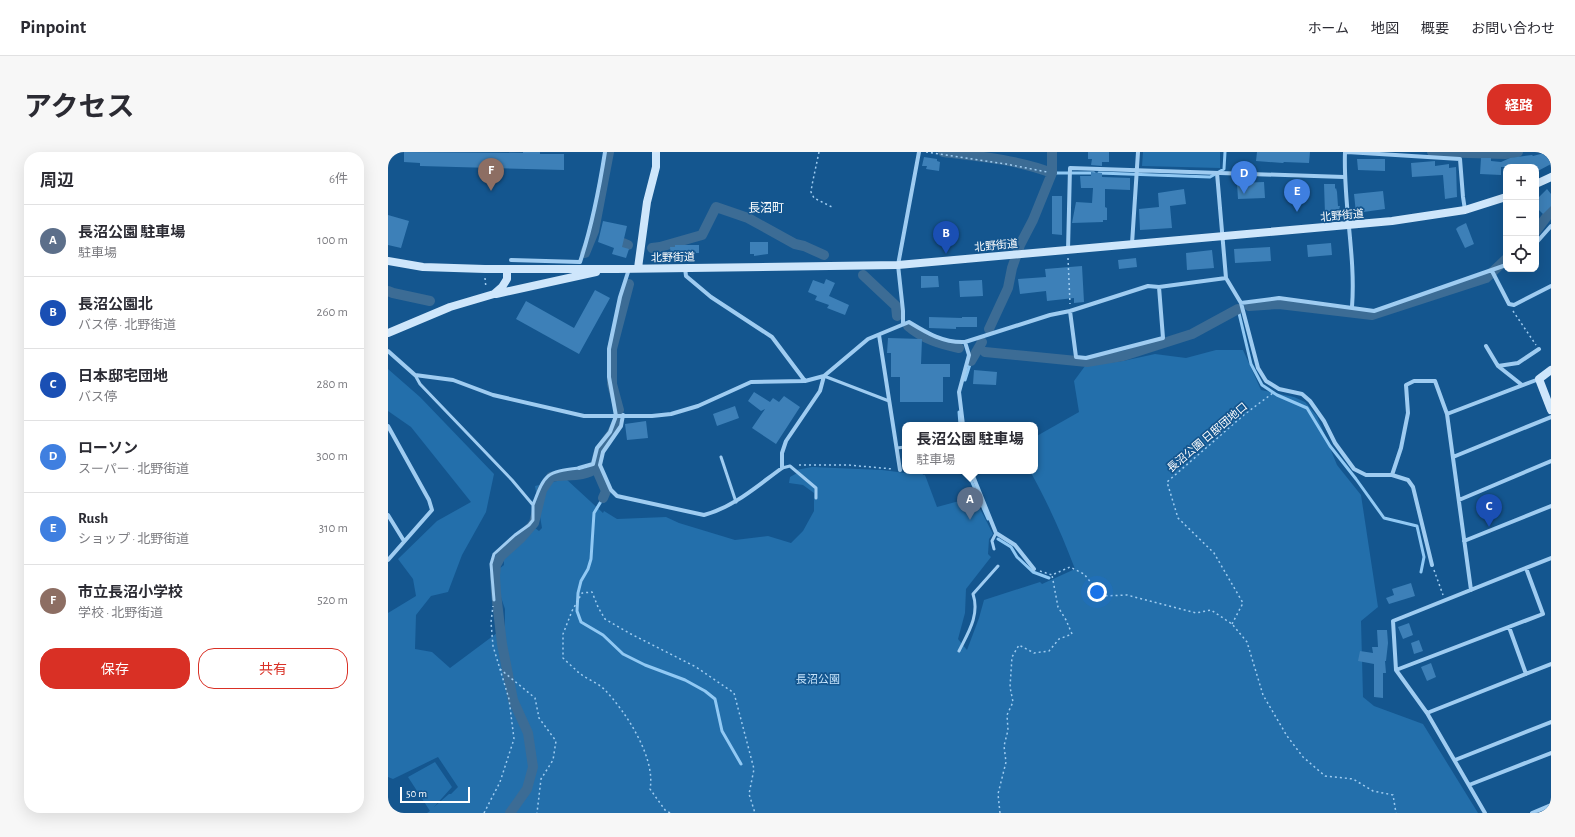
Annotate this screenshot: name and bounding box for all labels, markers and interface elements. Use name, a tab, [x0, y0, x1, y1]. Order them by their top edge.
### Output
text: Pinpoint	[20, 18, 86, 37]
text: ホーム	[1307, 22, 1349, 36]
text: 地図	[1371, 22, 1399, 36]
text: 概要	[1421, 22, 1449, 36]
text: お問い合わせ	[1471, 22, 1555, 36]
button: 経路	[1487, 84, 1551, 125]
text: アクセス	[24, 94, 135, 122]
pin: F	[478, 158, 504, 191]
pin: D	[1231, 161, 1257, 194]
map controls	[1503, 164, 1539, 272]
button: +	[1503, 164, 1539, 200]
text: 周辺	[40, 172, 74, 189]
text: 6件	[329, 173, 348, 186]
pin: E	[1284, 179, 1310, 212]
button: −	[1503, 200, 1539, 236]
district label: 長沼町	[748, 201, 784, 214]
street label: 北野街道	[1320, 207, 1364, 223]
pin: B	[933, 221, 959, 254]
text: 長沼公園 駐車場	[78, 225, 185, 240]
text: A	[49, 234, 57, 247]
text: 100 m	[317, 234, 348, 247]
button: locate	[1503, 236, 1539, 272]
street label: 北野街道	[974, 237, 1018, 253]
text: 駐車場	[78, 247, 117, 260]
street label: 北野街道	[651, 251, 695, 263]
text: 長沼公園北	[78, 297, 153, 312]
text: B	[49, 306, 57, 319]
text: 260 m	[317, 306, 348, 319]
text: バス停 · 北野街道	[78, 319, 176, 332]
text: 日本邸宅団地	[78, 369, 168, 384]
text: C	[50, 378, 56, 391]
text: 280 m	[317, 378, 348, 391]
text: バス停	[78, 391, 117, 404]
street label: 長沼公園 日邸団地口	[1165, 400, 1249, 474]
popup	[902, 422, 1038, 474]
text: 長沼公園 駐車場	[916, 432, 1024, 447]
text: ローソン	[78, 441, 138, 456]
text: D	[49, 450, 57, 463]
text: 300 m	[316, 450, 348, 463]
text: 駐車場	[916, 454, 955, 467]
text: スーパー · 北野街道	[78, 463, 189, 476]
pin: A	[957, 487, 983, 520]
pin: C	[1476, 494, 1502, 527]
text: Rush	[78, 511, 108, 526]
text: E	[50, 522, 56, 535]
text: 310 m	[319, 522, 348, 535]
text: ショップ · 北野街道	[78, 533, 189, 546]
your location	[1087, 582, 1107, 602]
text: 市立長沼小学校	[78, 585, 183, 600]
text: F	[50, 594, 56, 607]
text: 520 m	[317, 594, 348, 607]
text: 学校 · 北野街道	[78, 607, 163, 620]
button: 保存	[40, 648, 190, 689]
button: 共有	[198, 648, 348, 689]
park label: 長沼公園	[796, 673, 840, 685]
scale bar	[400, 785, 470, 804]
text: 50 m	[406, 788, 427, 799]

